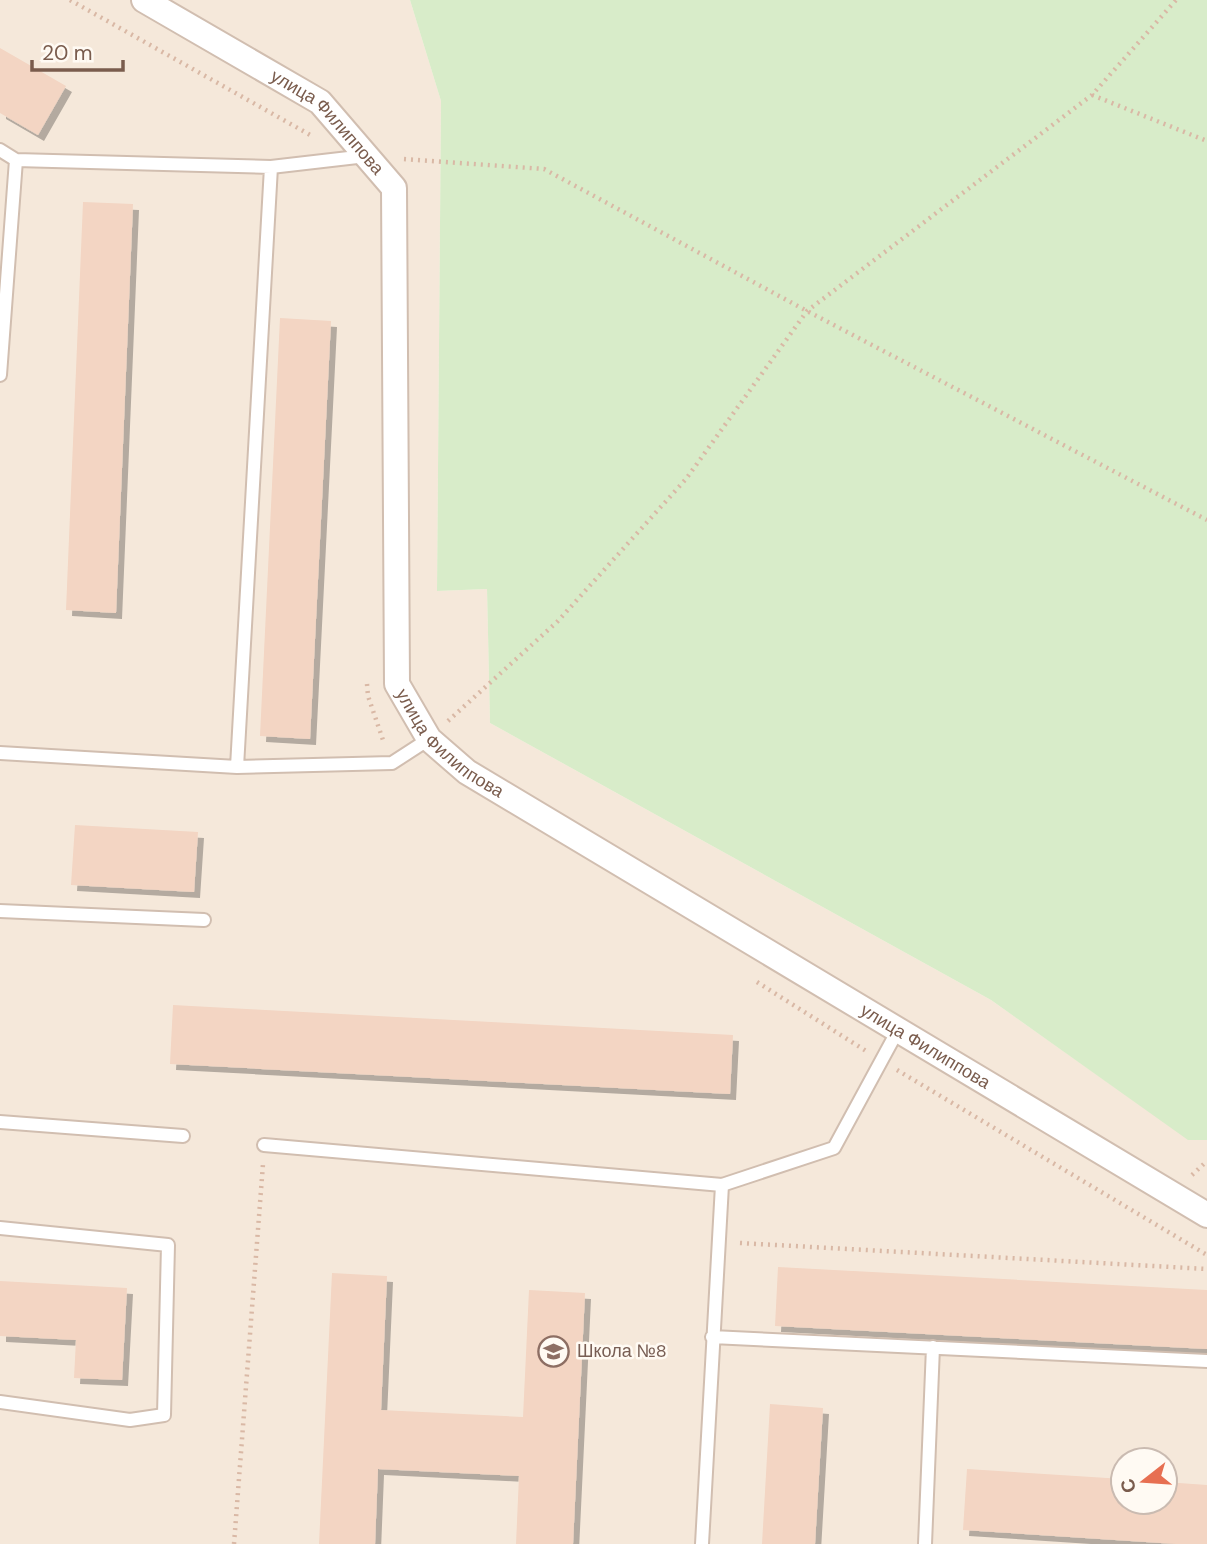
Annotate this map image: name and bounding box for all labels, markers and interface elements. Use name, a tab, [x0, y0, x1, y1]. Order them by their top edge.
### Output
scale bar	[32, 28, 122, 72]
text: 20 m	[42, 39, 93, 67]
street label: улица Филиппова	[266, 64, 390, 181]
street label: улица Филиппова	[390, 684, 509, 804]
street label: улица Филиппова	[856, 998, 996, 1095]
school or university icon: Школа №8	[537, 1334, 571, 1368]
place label: Школа №8	[577, 1339, 667, 1363]
north arrow	[1109, 1446, 1179, 1516]
text: С	[1114, 1475, 1142, 1496]

